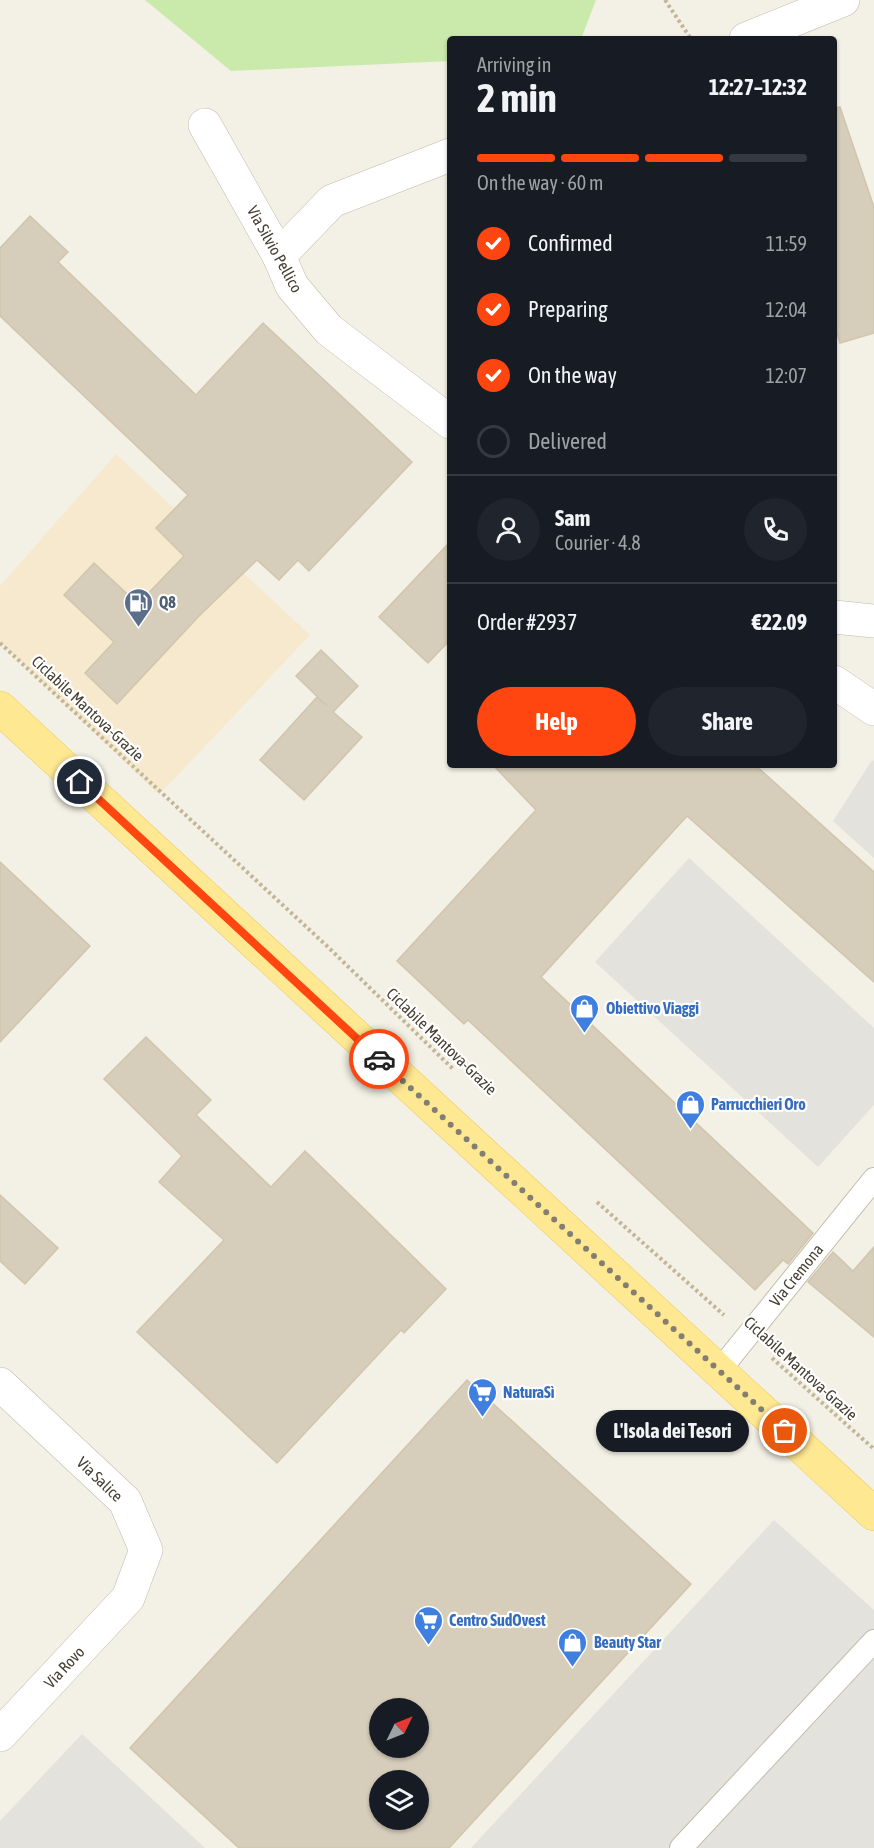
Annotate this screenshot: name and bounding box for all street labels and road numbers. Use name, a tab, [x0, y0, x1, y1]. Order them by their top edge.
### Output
street label: Via Silvio Pellico	[244, 203, 306, 295]
street label: Ciclabile Mantova-Grazie	[29, 652, 147, 764]
street label: Ciclabile Mantova-Grazie	[383, 984, 501, 1098]
street label: Via Cremona	[766, 1240, 826, 1310]
street label: Ciclabile Mantova-Grazie	[741, 1312, 861, 1424]
street label: Via Salice	[73, 1453, 127, 1505]
street label: Via Rovo	[40, 1642, 88, 1692]

